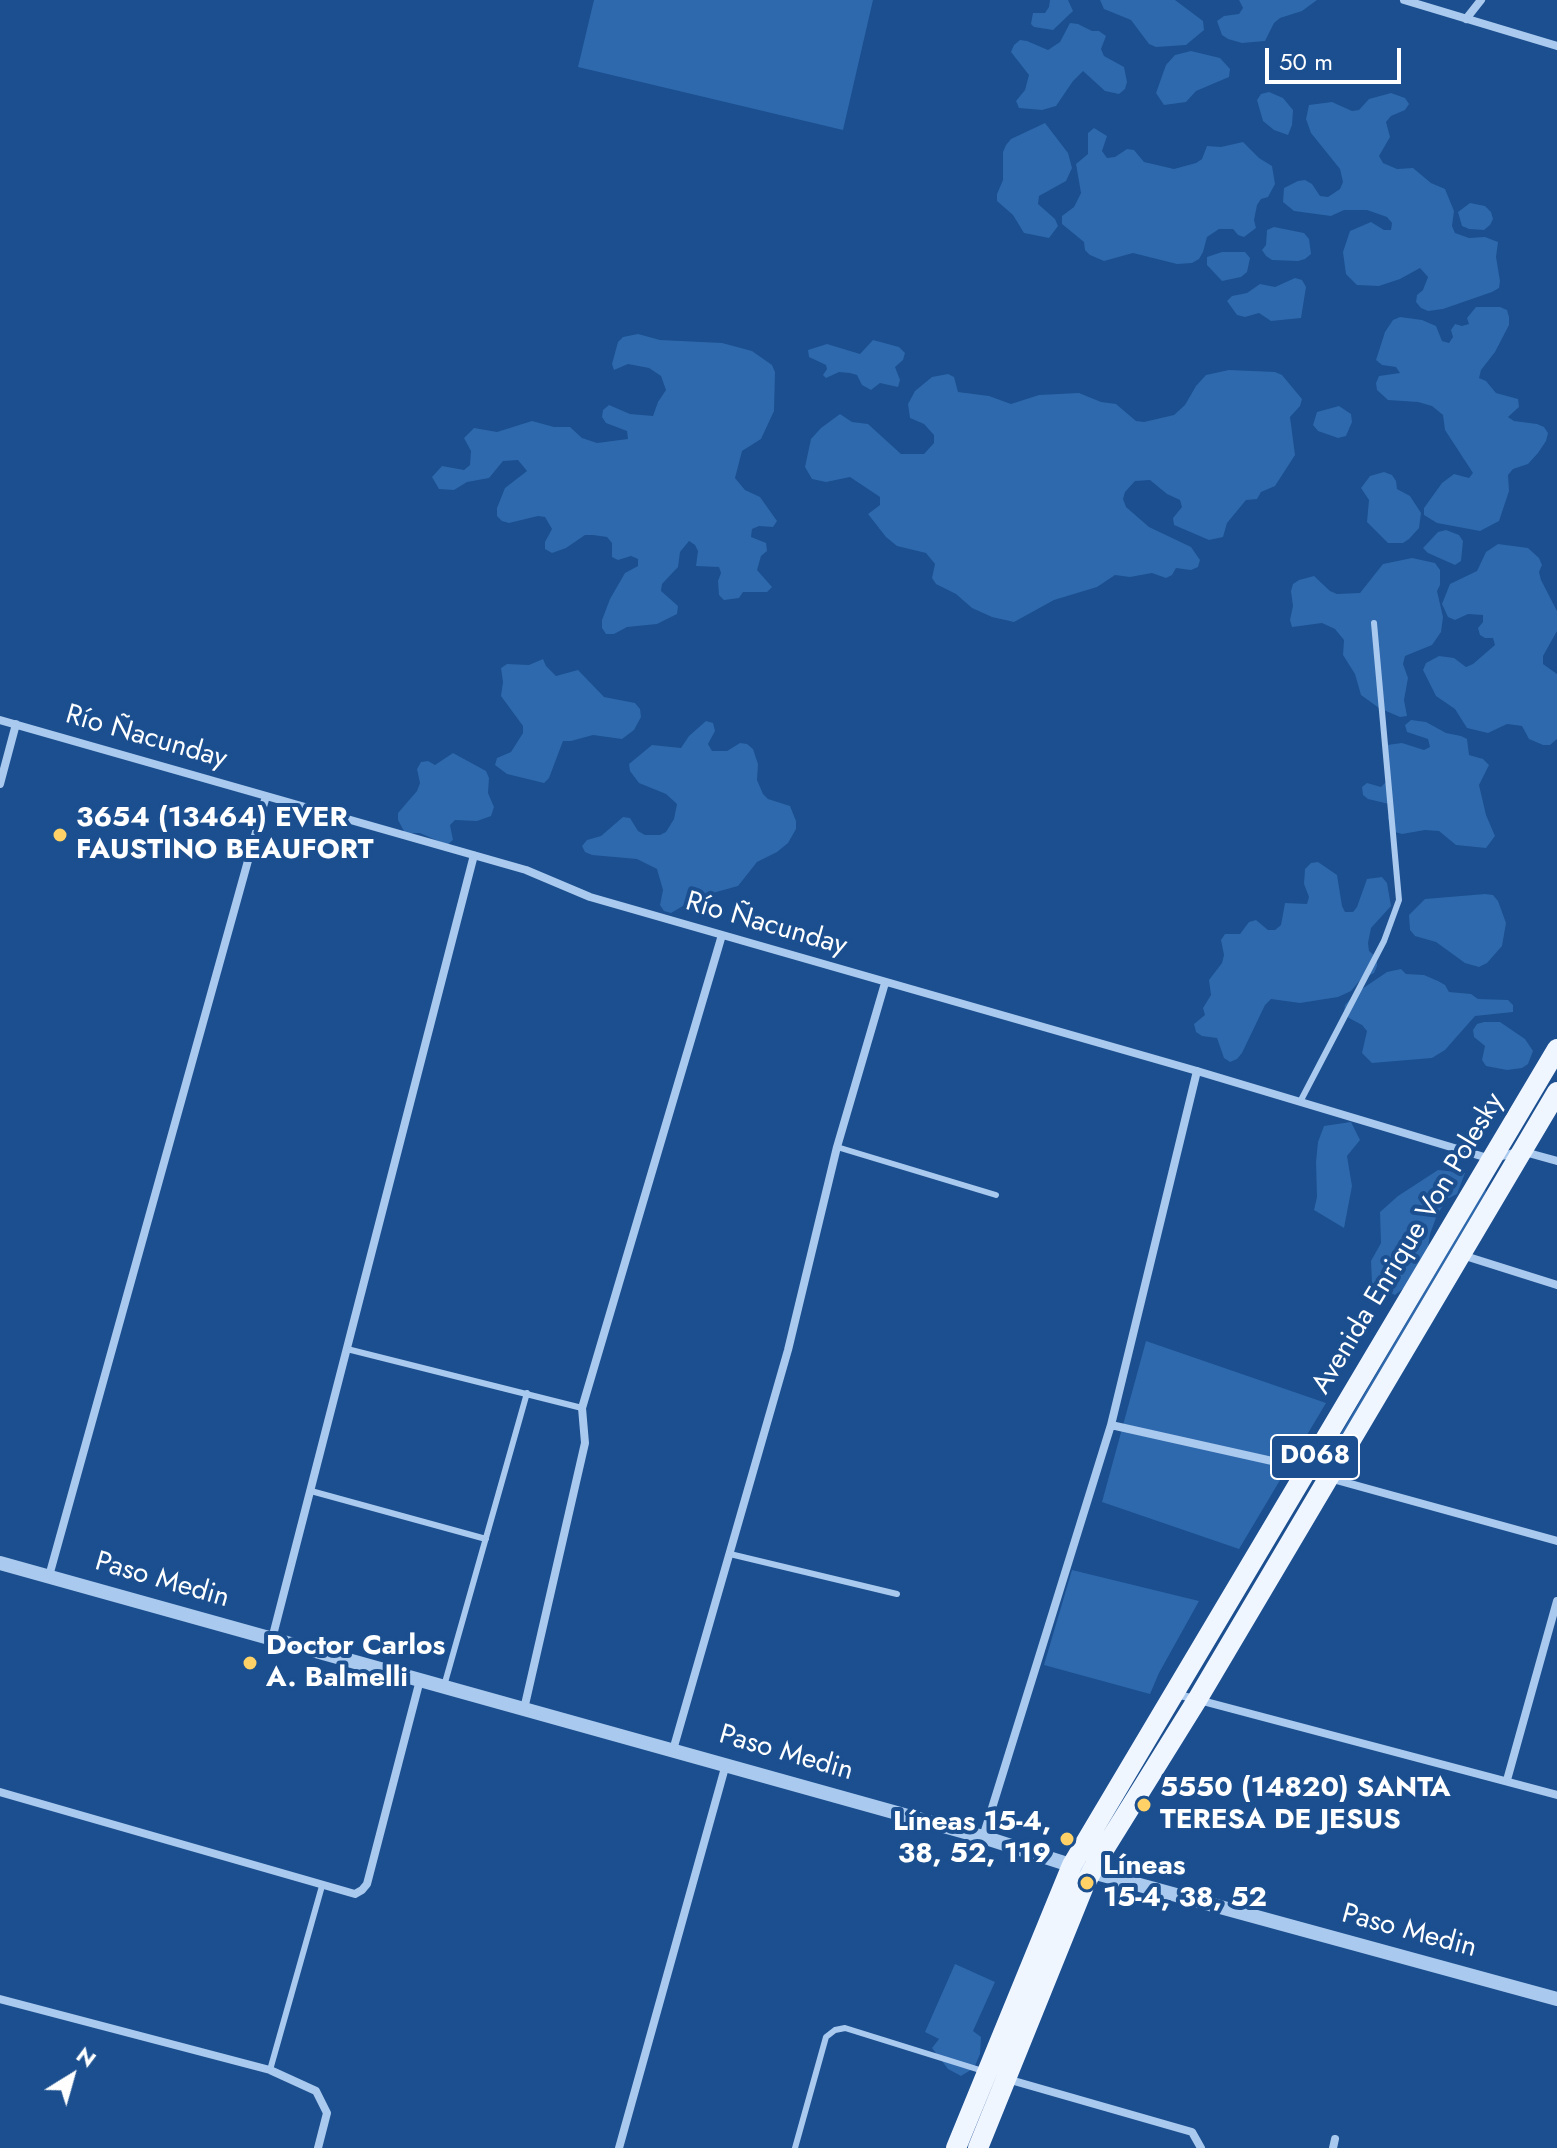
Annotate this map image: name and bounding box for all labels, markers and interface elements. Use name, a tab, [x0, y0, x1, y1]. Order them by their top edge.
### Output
scale bar	[1269, 32, 1405, 82]
text: 50 m	[1279, 44, 1333, 79]
street label: Río Ñacunday	[61, 699, 231, 777]
place label: 3654 (13464) EVER FAUSTINO BEAUFORT	[76, 802, 373, 868]
marker: 3654 (13464) EVER FAUSTINO BEAUFORT	[51, 826, 69, 844]
street label: Río Ñacunday	[681, 886, 851, 964]
street label: Avenida Enrique Von Polesky	[1306, 1087, 1512, 1401]
road number: D068	[1271, 1435, 1359, 1479]
street label: Paso Medin	[91, 1546, 233, 1616]
place label: Doctor Carlos A. Balmelli	[266, 1630, 445, 1696]
marker: Doctor Carlos A. Balmelli	[241, 1654, 259, 1672]
street label: Paso Medin	[715, 1719, 857, 1789]
place label: 5550 (14820) SANTA TERESA DE JESUS	[1160, 1772, 1451, 1838]
marker: 5550 (14820) SANTA TERESA DE JESUS	[1135, 1796, 1153, 1814]
place label: Líneas 15-4, 38, 52, 119	[893, 1806, 1051, 1872]
marker: Líneas 15-4, 38, 52, 119	[1058, 1830, 1076, 1848]
place label: Líneas 15-4, 38, 52	[1103, 1850, 1267, 1916]
marker: Líneas 15-4, 38, 52	[1078, 1874, 1096, 1892]
street label: Paso Medin	[1338, 1898, 1480, 1966]
north arrow	[32, 2036, 112, 2116]
text: N	[70, 2039, 103, 2075]

